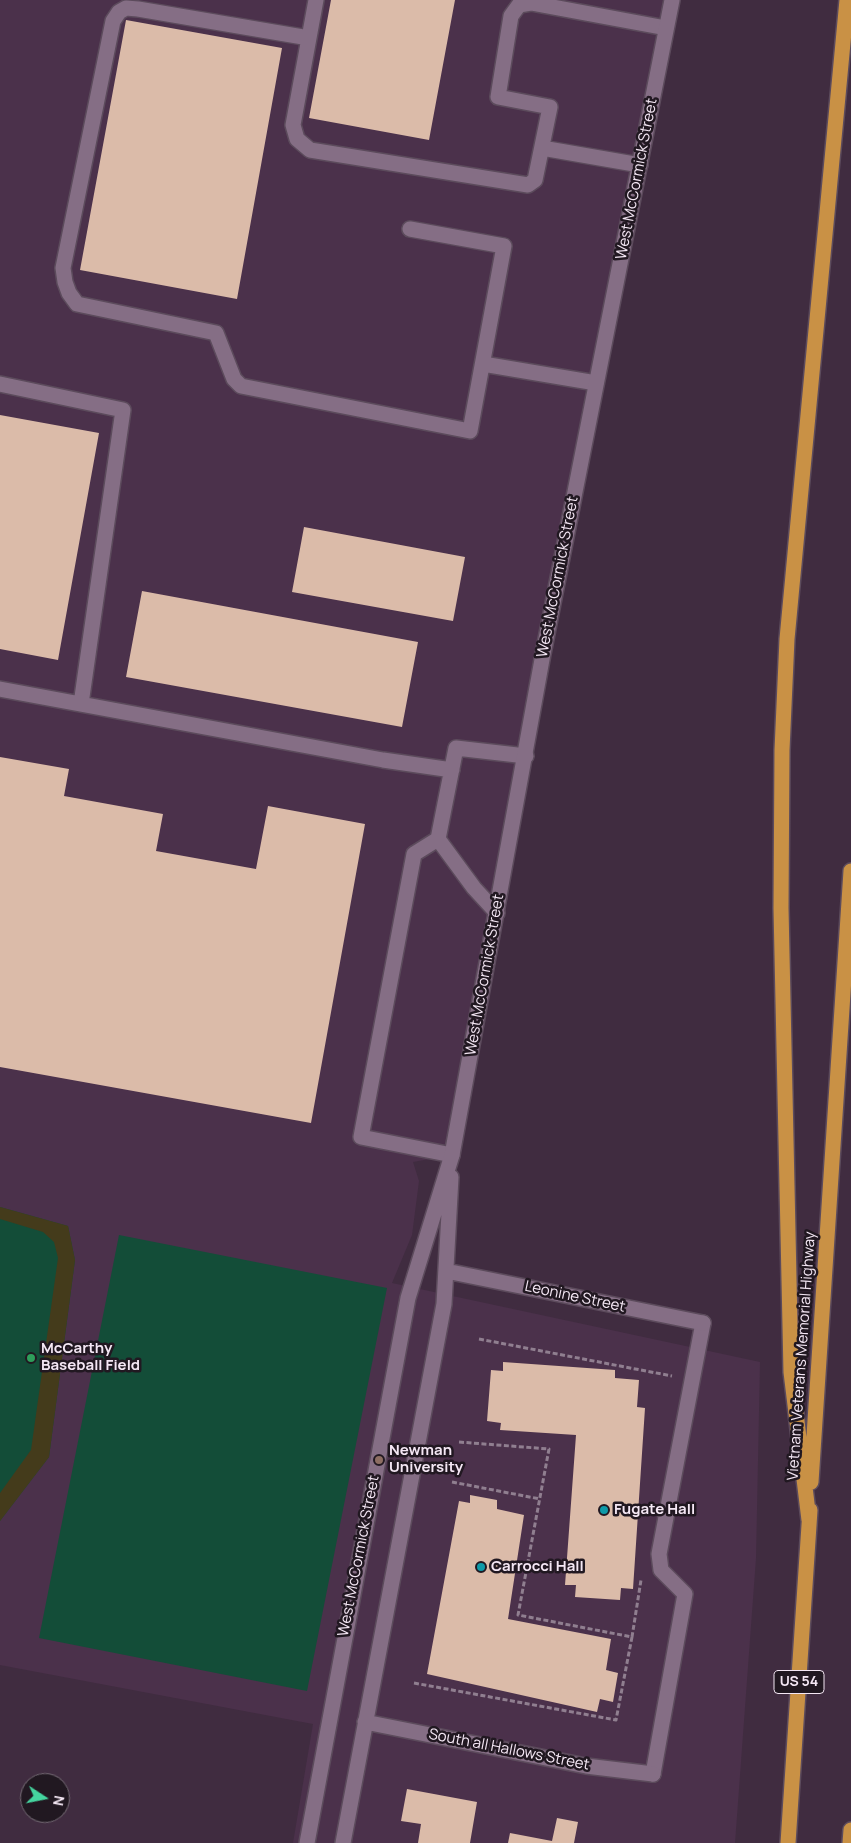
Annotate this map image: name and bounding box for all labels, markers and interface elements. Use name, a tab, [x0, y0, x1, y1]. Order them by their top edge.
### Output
street label: West McCormick Street	[613, 97, 661, 261]
street label: West McCormick Street	[534, 495, 582, 659]
street label: West McCormick Street	[462, 893, 508, 1057]
street label: Vietnam Veterans Memorial Highway	[784, 1231, 820, 1481]
street label: Leonine Street	[523, 1278, 627, 1316]
place label: McCarthy Baseball Field	[41, 1340, 140, 1375]
marker: McCarthy Baseball Field	[25, 1352, 37, 1364]
place label: Newman University	[389, 1442, 463, 1477]
marker: Newman University	[373, 1454, 385, 1466]
street label: West McCormick Street	[335, 1474, 383, 1638]
place label: Fugate Hall	[614, 1501, 695, 1519]
marker: Fugate Hall	[598, 1504, 610, 1516]
place label: Carrocci Hall	[491, 1558, 584, 1576]
marker: Carrocci Hall	[475, 1561, 487, 1573]
road number: US 54	[774, 1670, 824, 1694]
street label: South all Hallows Street	[427, 1726, 591, 1774]
north arrow	[20, 1773, 70, 1823]
text: N	[49, 1794, 70, 1808]

